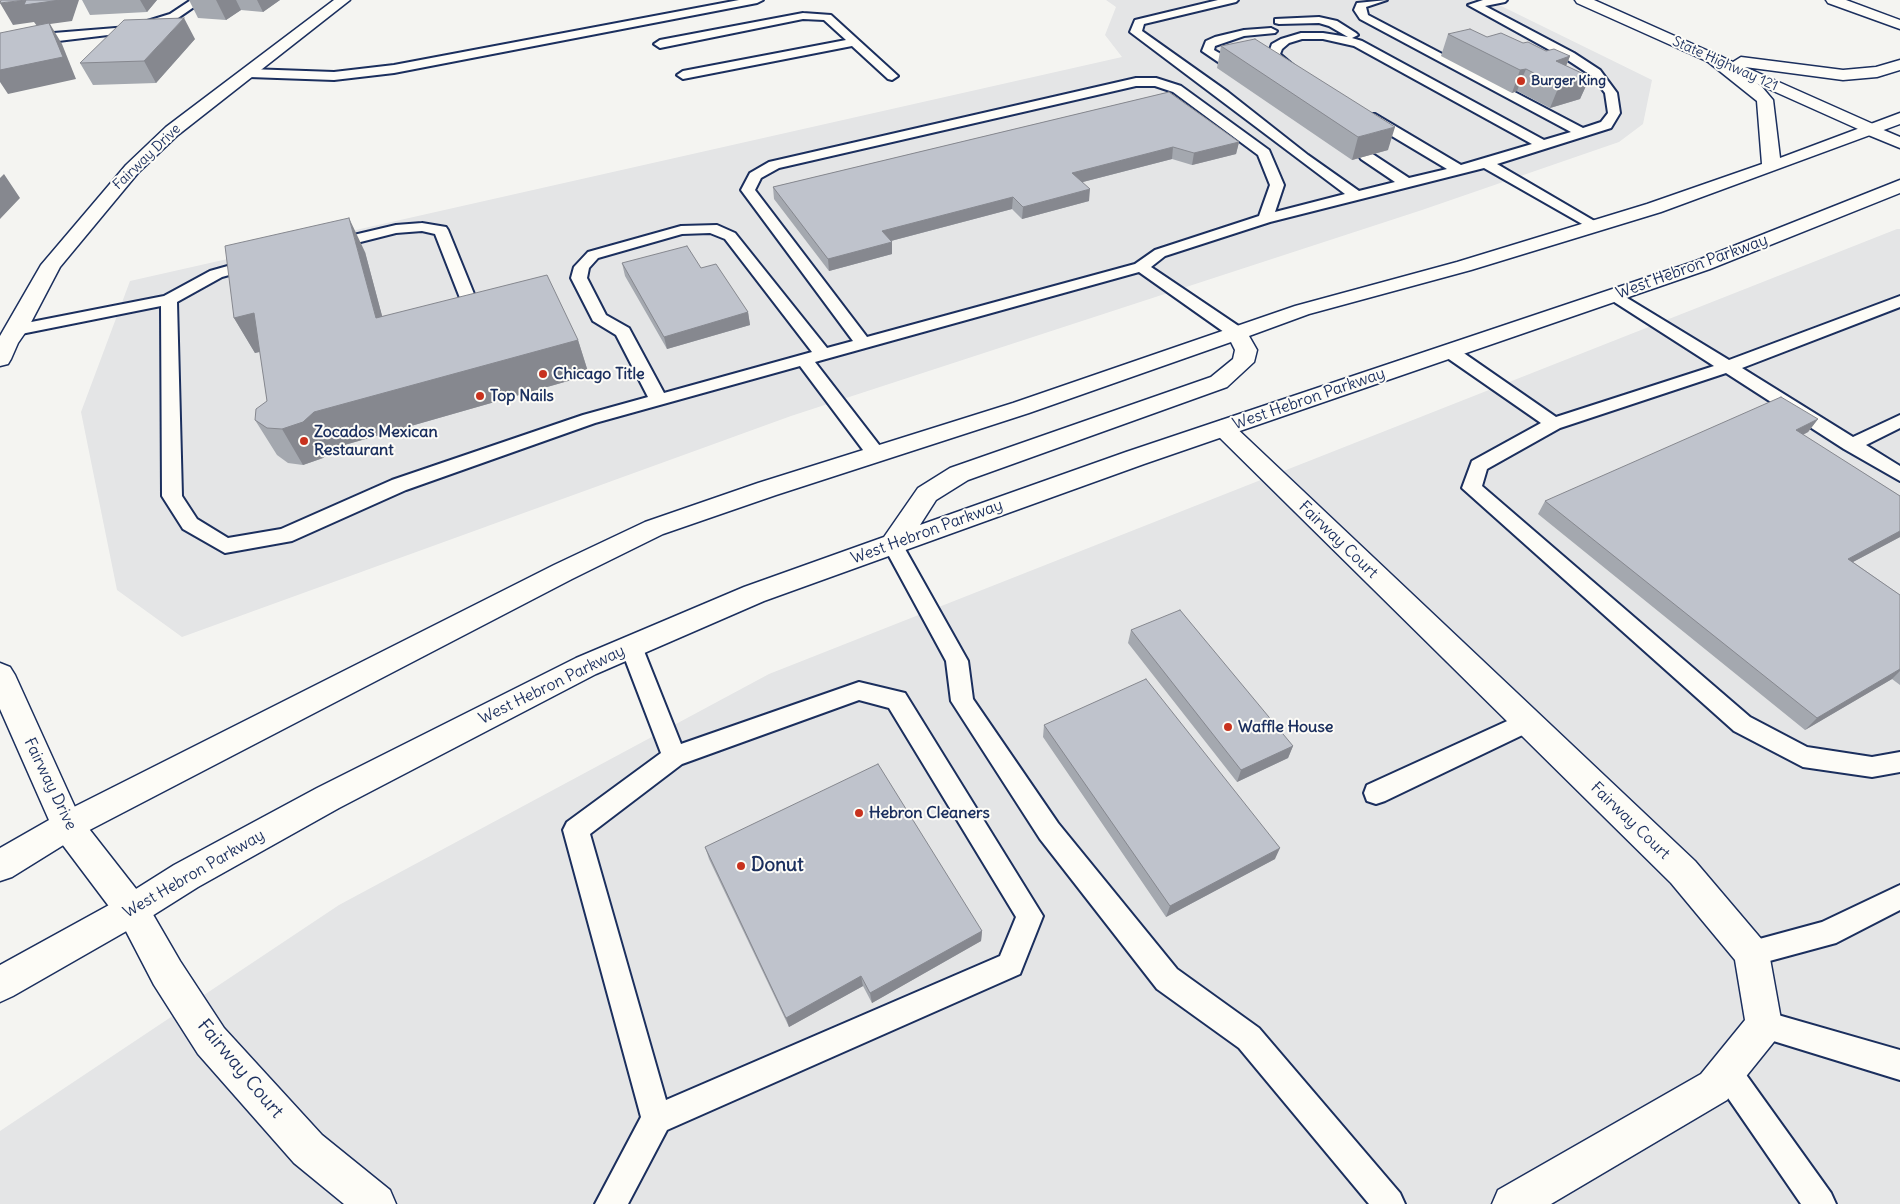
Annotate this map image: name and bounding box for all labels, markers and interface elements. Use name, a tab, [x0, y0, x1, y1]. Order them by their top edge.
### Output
street label: State Highway 121	[1670, 33, 1780, 95]
place label: Burger King	[1531, 73, 1606, 89]
marker: Burger King	[1515, 75, 1527, 87]
street label: Fairway Drive	[110, 121, 184, 193]
street label: West Hebron Parkway	[1613, 231, 1771, 303]
place label: Chicago Title	[553, 364, 645, 384]
street label: West Hebron Parkway	[1230, 364, 1388, 434]
marker: Chicago Title	[537, 368, 549, 380]
place label: Top Nails	[490, 386, 554, 406]
marker: Top Nails	[474, 390, 486, 402]
place label: Zocados Mexican Restaurant	[314, 422, 438, 460]
marker: Zocados Mexican Restaurant	[298, 435, 310, 447]
street label: West Hebron Parkway	[848, 496, 1006, 568]
street label: Fairway Court	[1294, 497, 1382, 583]
street label: West Hebron Parkway	[476, 641, 628, 729]
place label: Waffle House	[1238, 717, 1333, 737]
marker: Waffle House	[1222, 721, 1234, 733]
street label: Fairway Drive	[19, 735, 81, 833]
street label: Fairway Court	[1586, 778, 1674, 864]
place label: Hebron Cleaners	[869, 803, 990, 823]
marker: Hebron Cleaners	[853, 807, 865, 819]
street label: West Hebron Parkway	[120, 826, 268, 922]
place label: Donut	[751, 855, 804, 877]
marker: Donut	[735, 860, 747, 872]
street label: Fairway Court	[192, 1015, 288, 1123]

